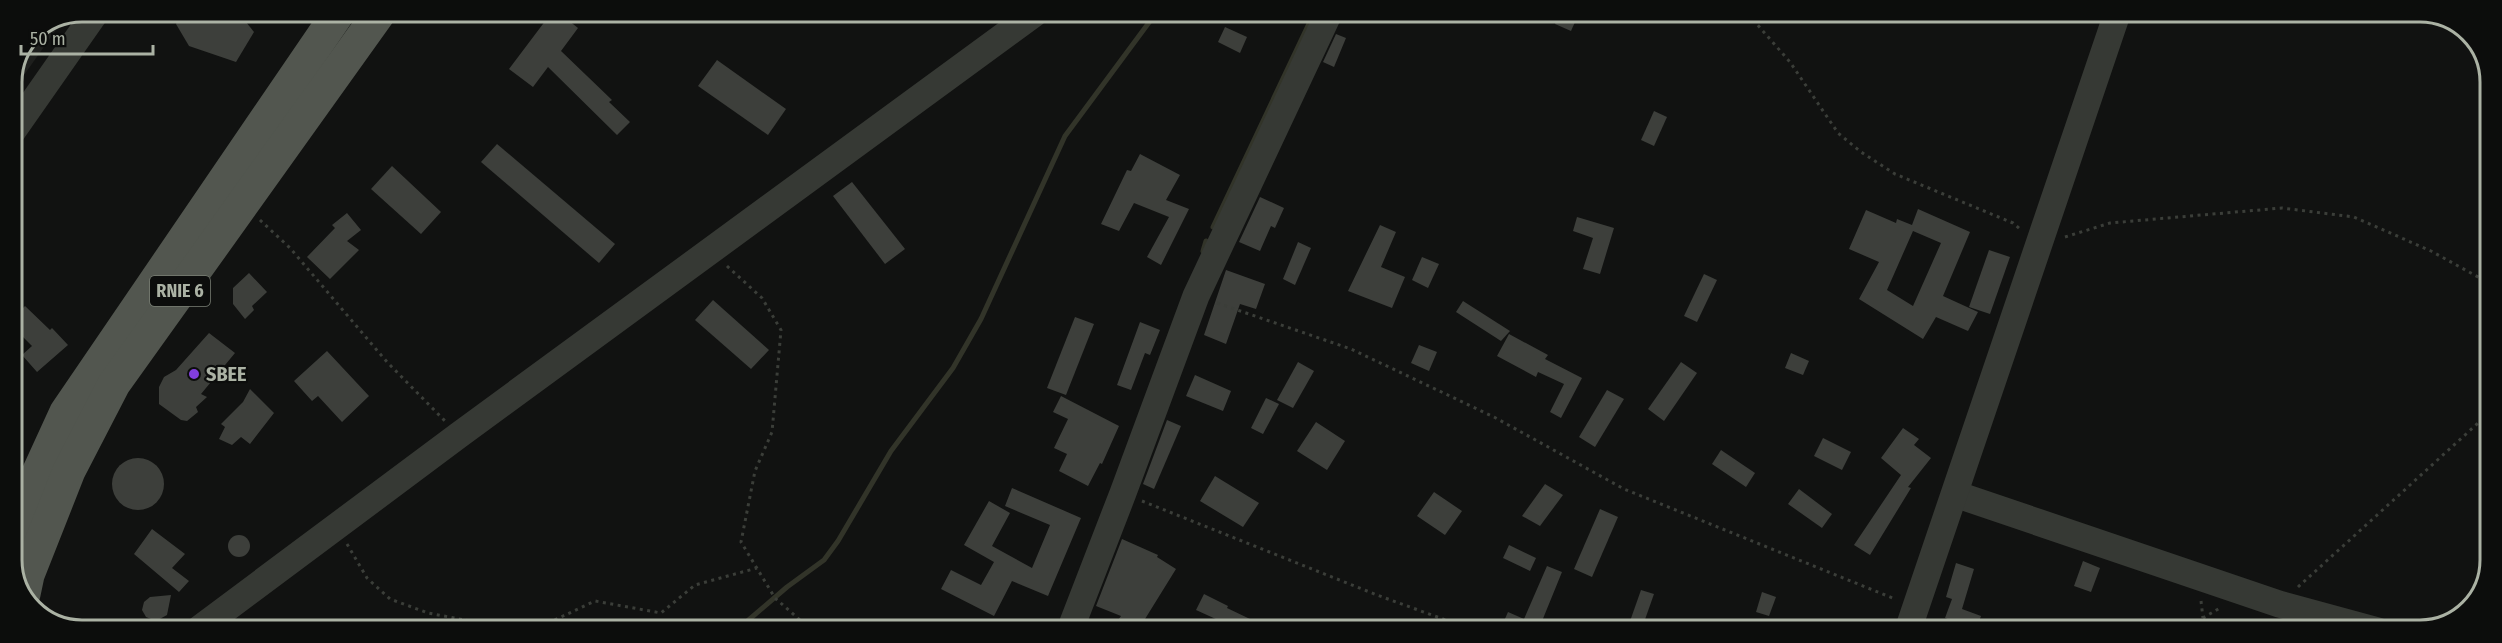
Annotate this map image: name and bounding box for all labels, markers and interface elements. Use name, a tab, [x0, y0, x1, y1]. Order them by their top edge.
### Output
scale bar	[21, 18, 153, 56]
text: 50 m	[30, 28, 66, 50]
road number: RNIE 6	[150, 276, 210, 306]
place label: SBEE	[206, 362, 247, 386]
marker: SBEE	[187, 367, 201, 381]

